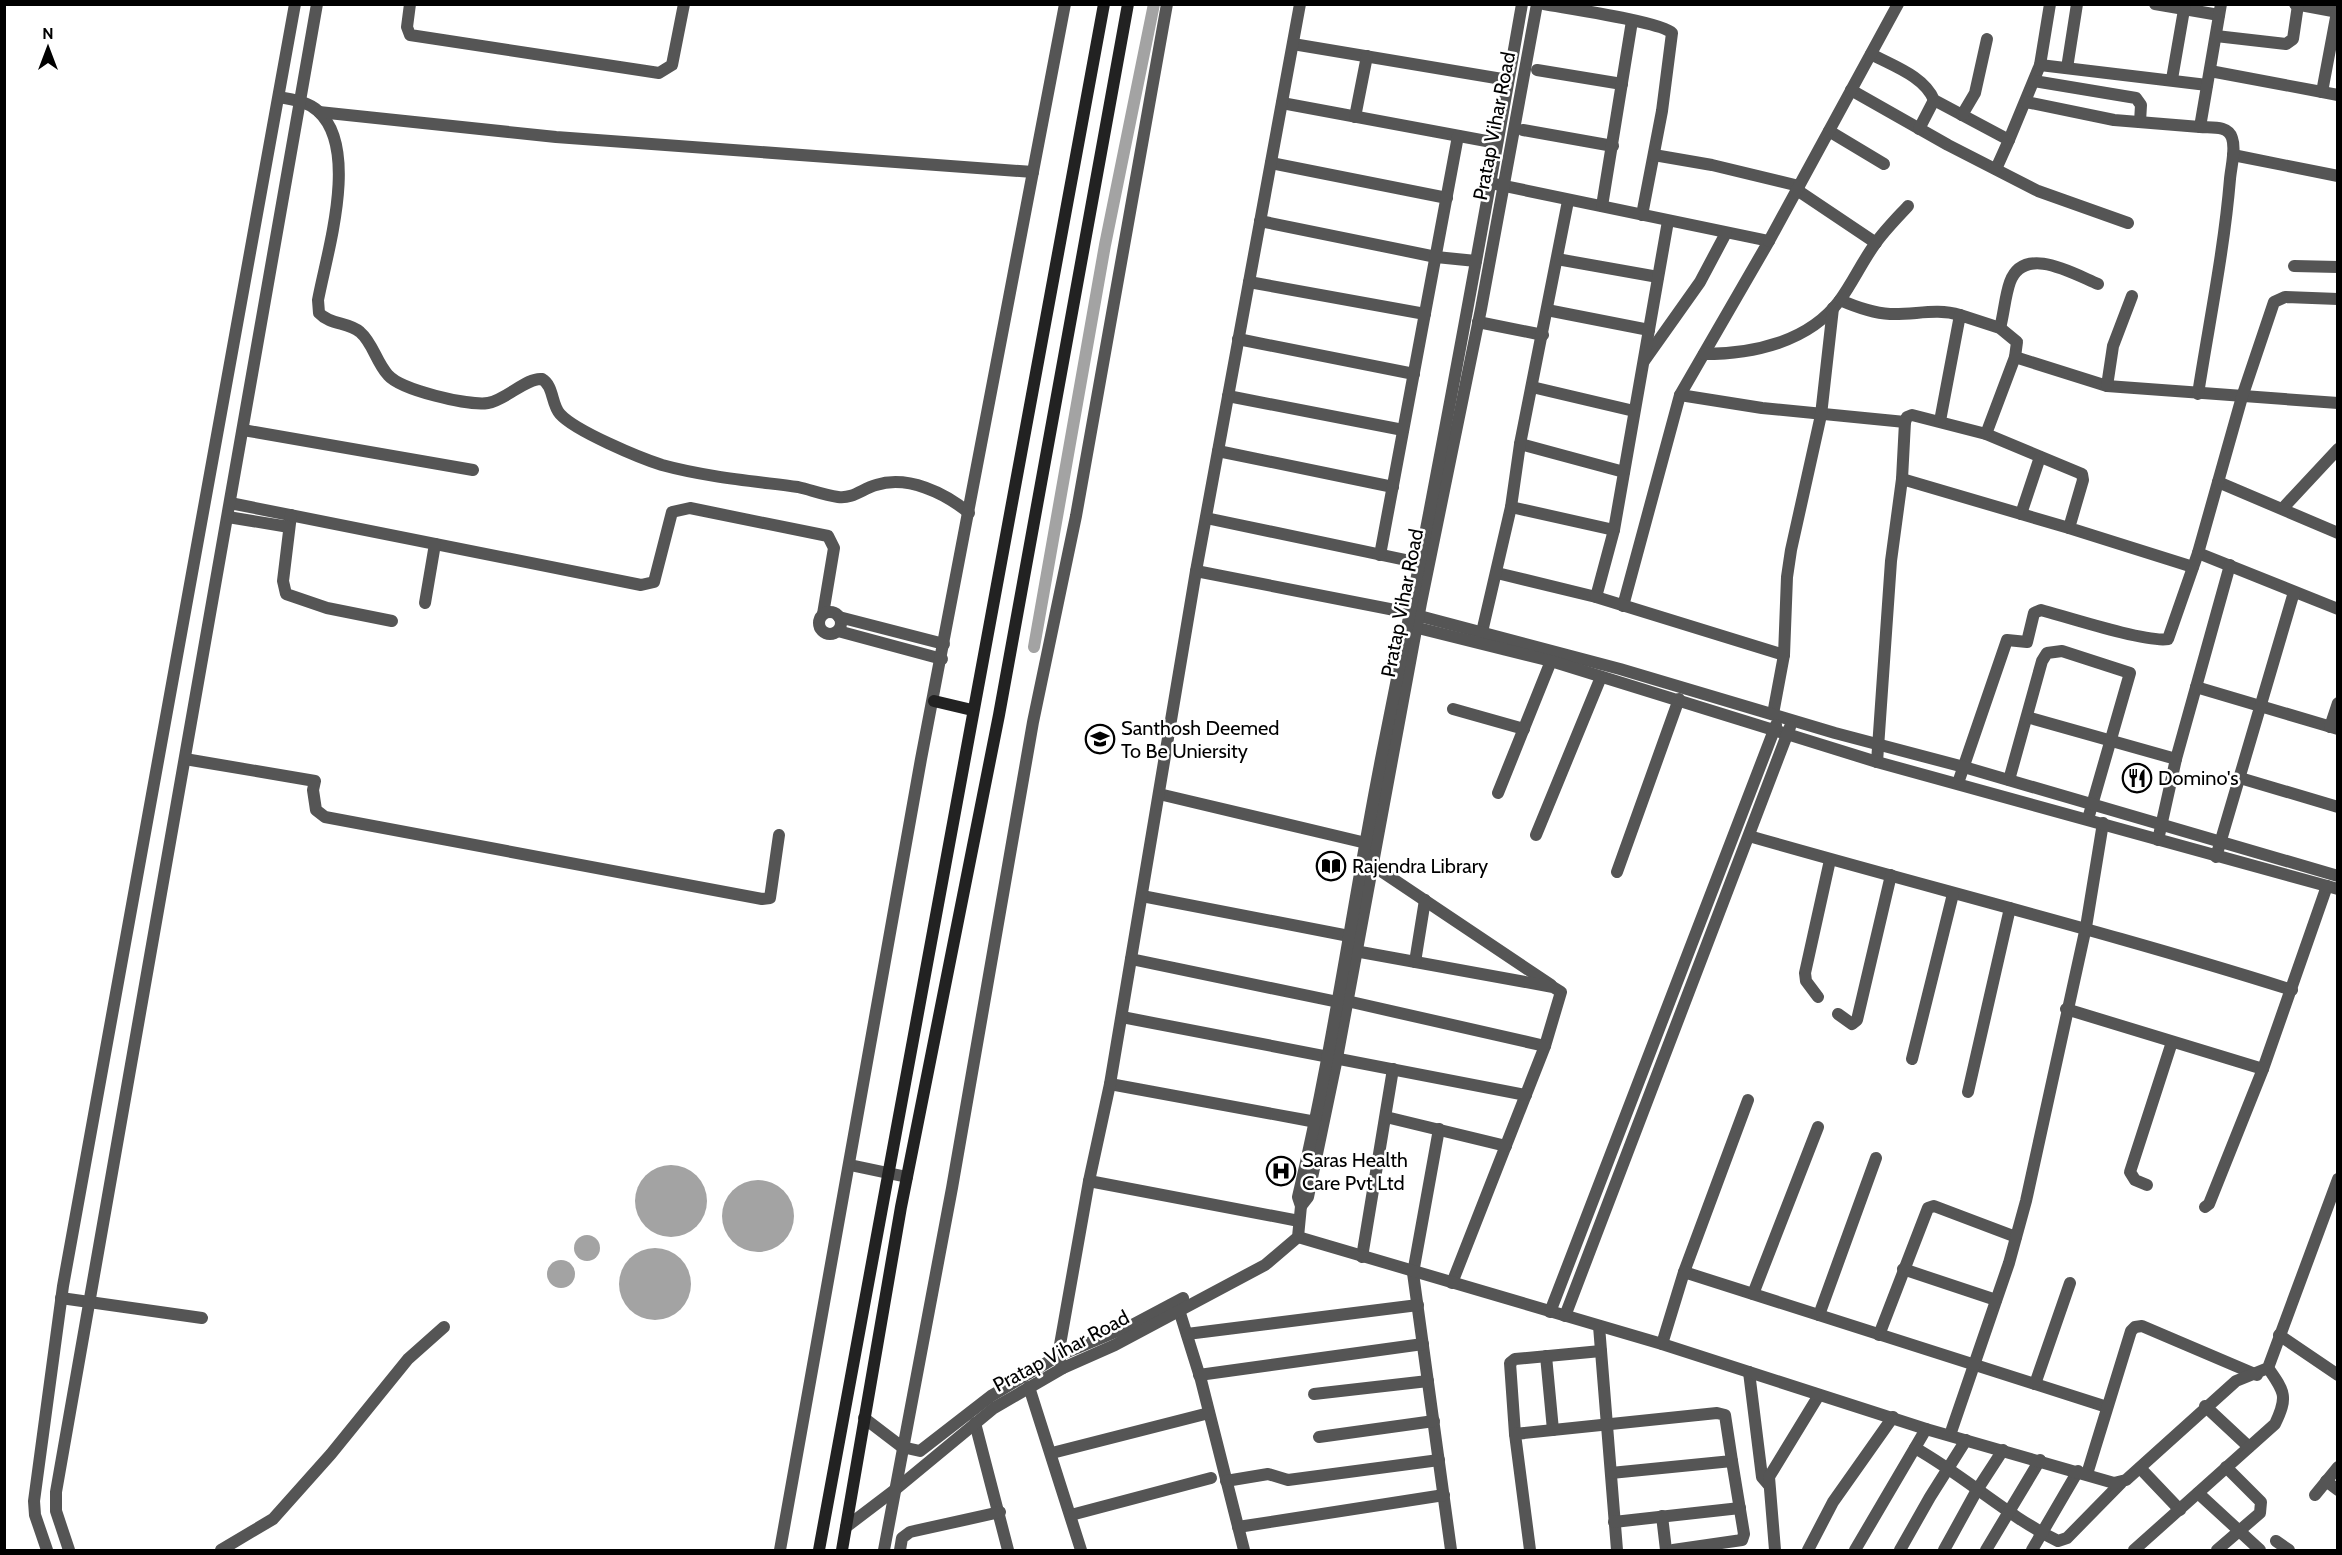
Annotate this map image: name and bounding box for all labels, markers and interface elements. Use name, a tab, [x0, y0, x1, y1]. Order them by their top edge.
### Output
north arrow	[18, 18, 78, 78]
text: N	[42, 24, 54, 43]
street label: Pratap Vihar Road	[1468, 50, 1520, 202]
street label: Pratap Vihar Road	[1376, 527, 1428, 679]
place label: Santhosh Deemed To Be Uniersity	[1121, 716, 1279, 763]
school or university icon: Santhosh Deemed To Be Uniersity	[1084, 723, 1116, 755]
restaurant icon: Domino's	[2121, 762, 2153, 794]
place label: Domino's	[2158, 766, 2238, 790]
library icon: Rajendra Library	[1315, 850, 1347, 882]
place label: Rajendra Library	[1352, 854, 1488, 878]
place label: Saras Health Care Pvt Ltd	[1302, 1148, 1408, 1195]
hospital icon: Saras Health Care Pvt Ltd	[1265, 1155, 1297, 1187]
street label: Pratap Vihar Road	[989, 1305, 1133, 1397]

